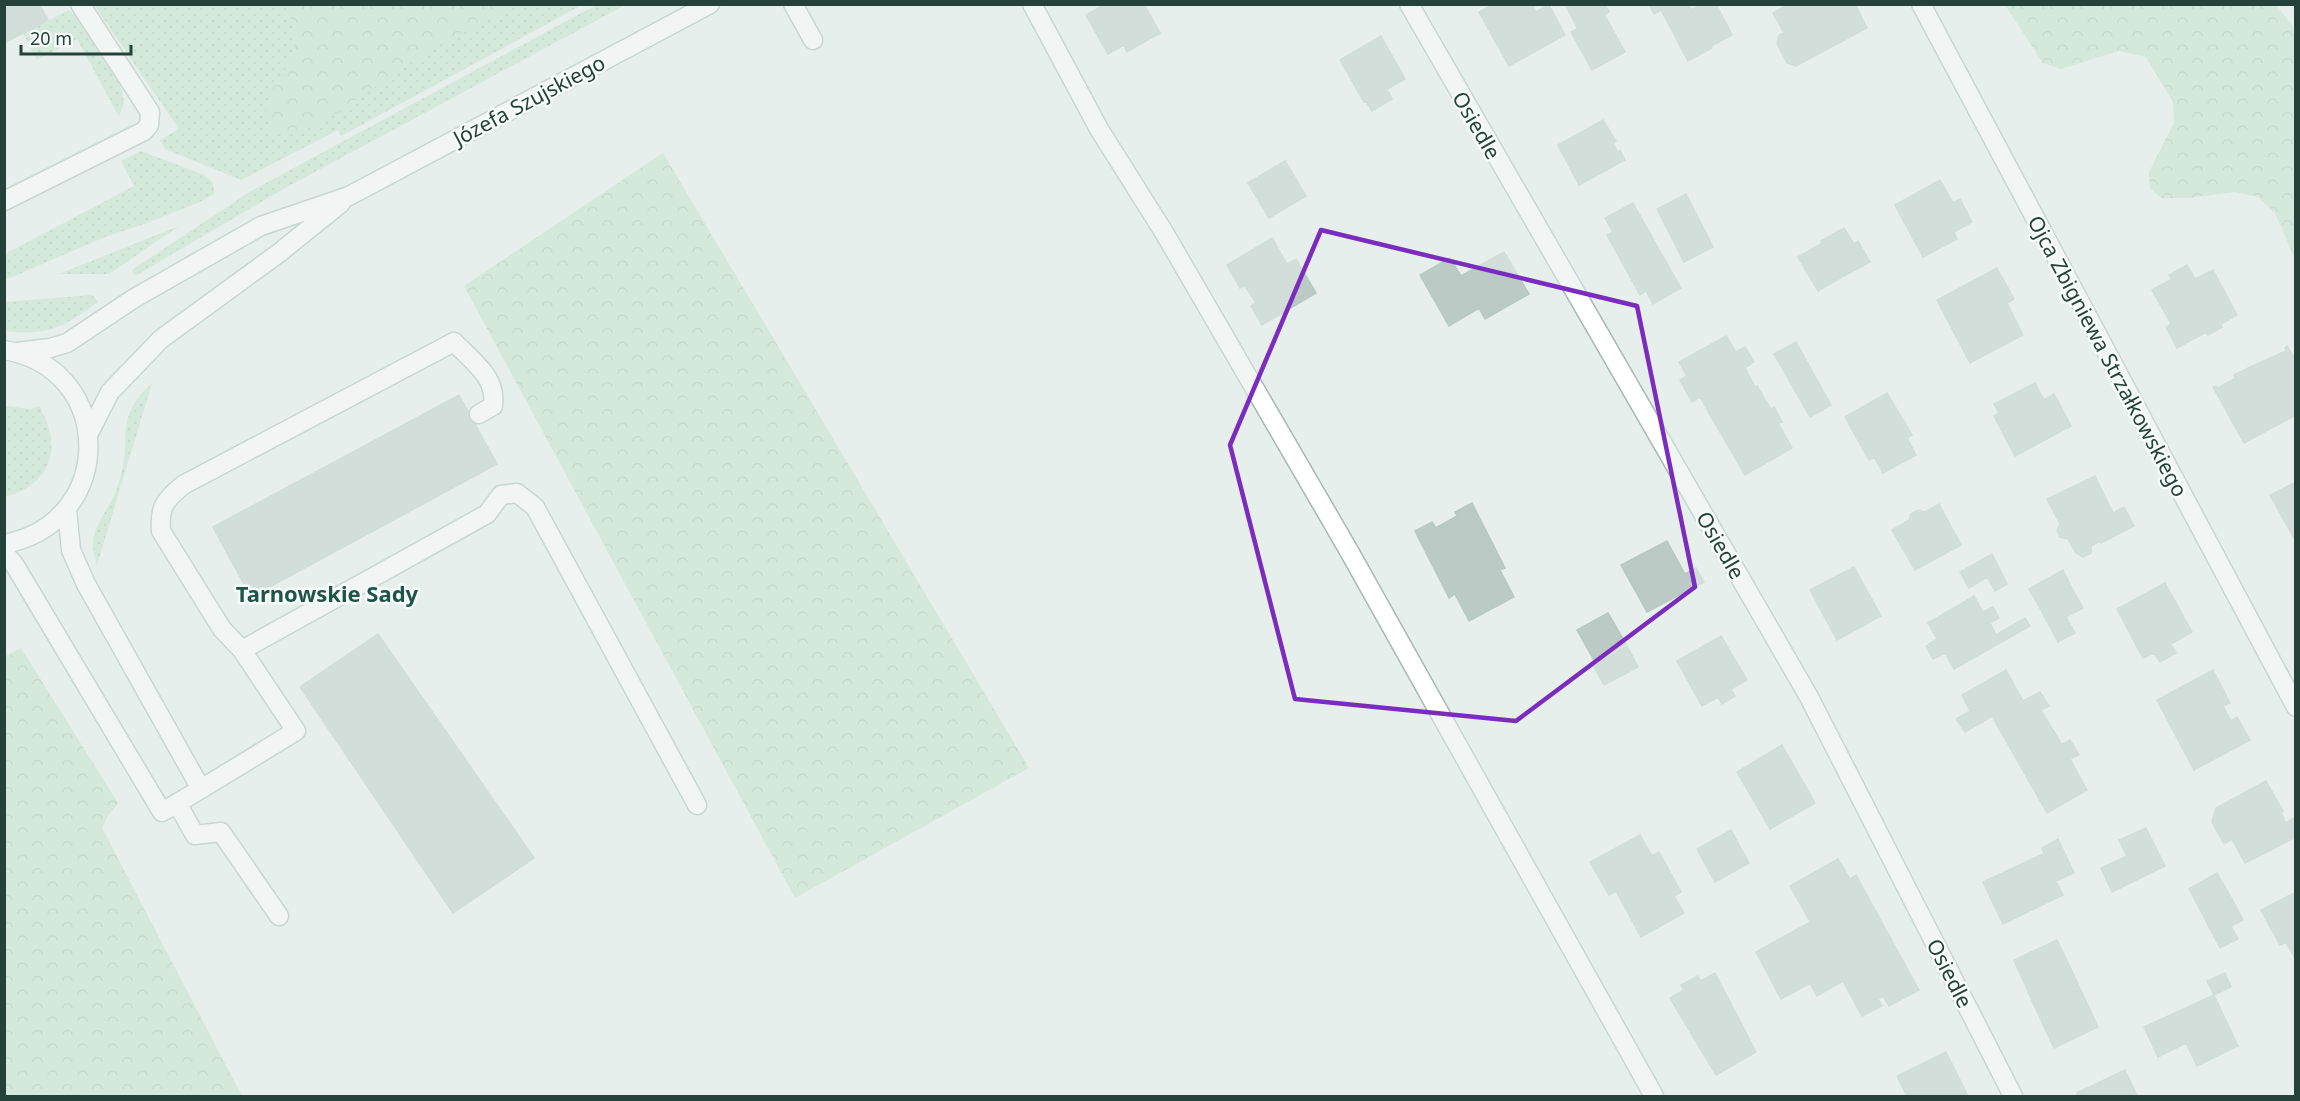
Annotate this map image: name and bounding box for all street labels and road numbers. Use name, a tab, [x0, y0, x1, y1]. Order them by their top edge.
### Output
street label: Józefa Szujskiego	[446, 48, 610, 153]
street label: Osiedle	[1446, 86, 1508, 164]
street label: Ojca Zbigniewa Strzałkowskiego	[2022, 210, 2194, 502]
street label: Osiedle	[1690, 506, 1752, 584]
street label: Osiedle	[1921, 934, 1979, 1012]

